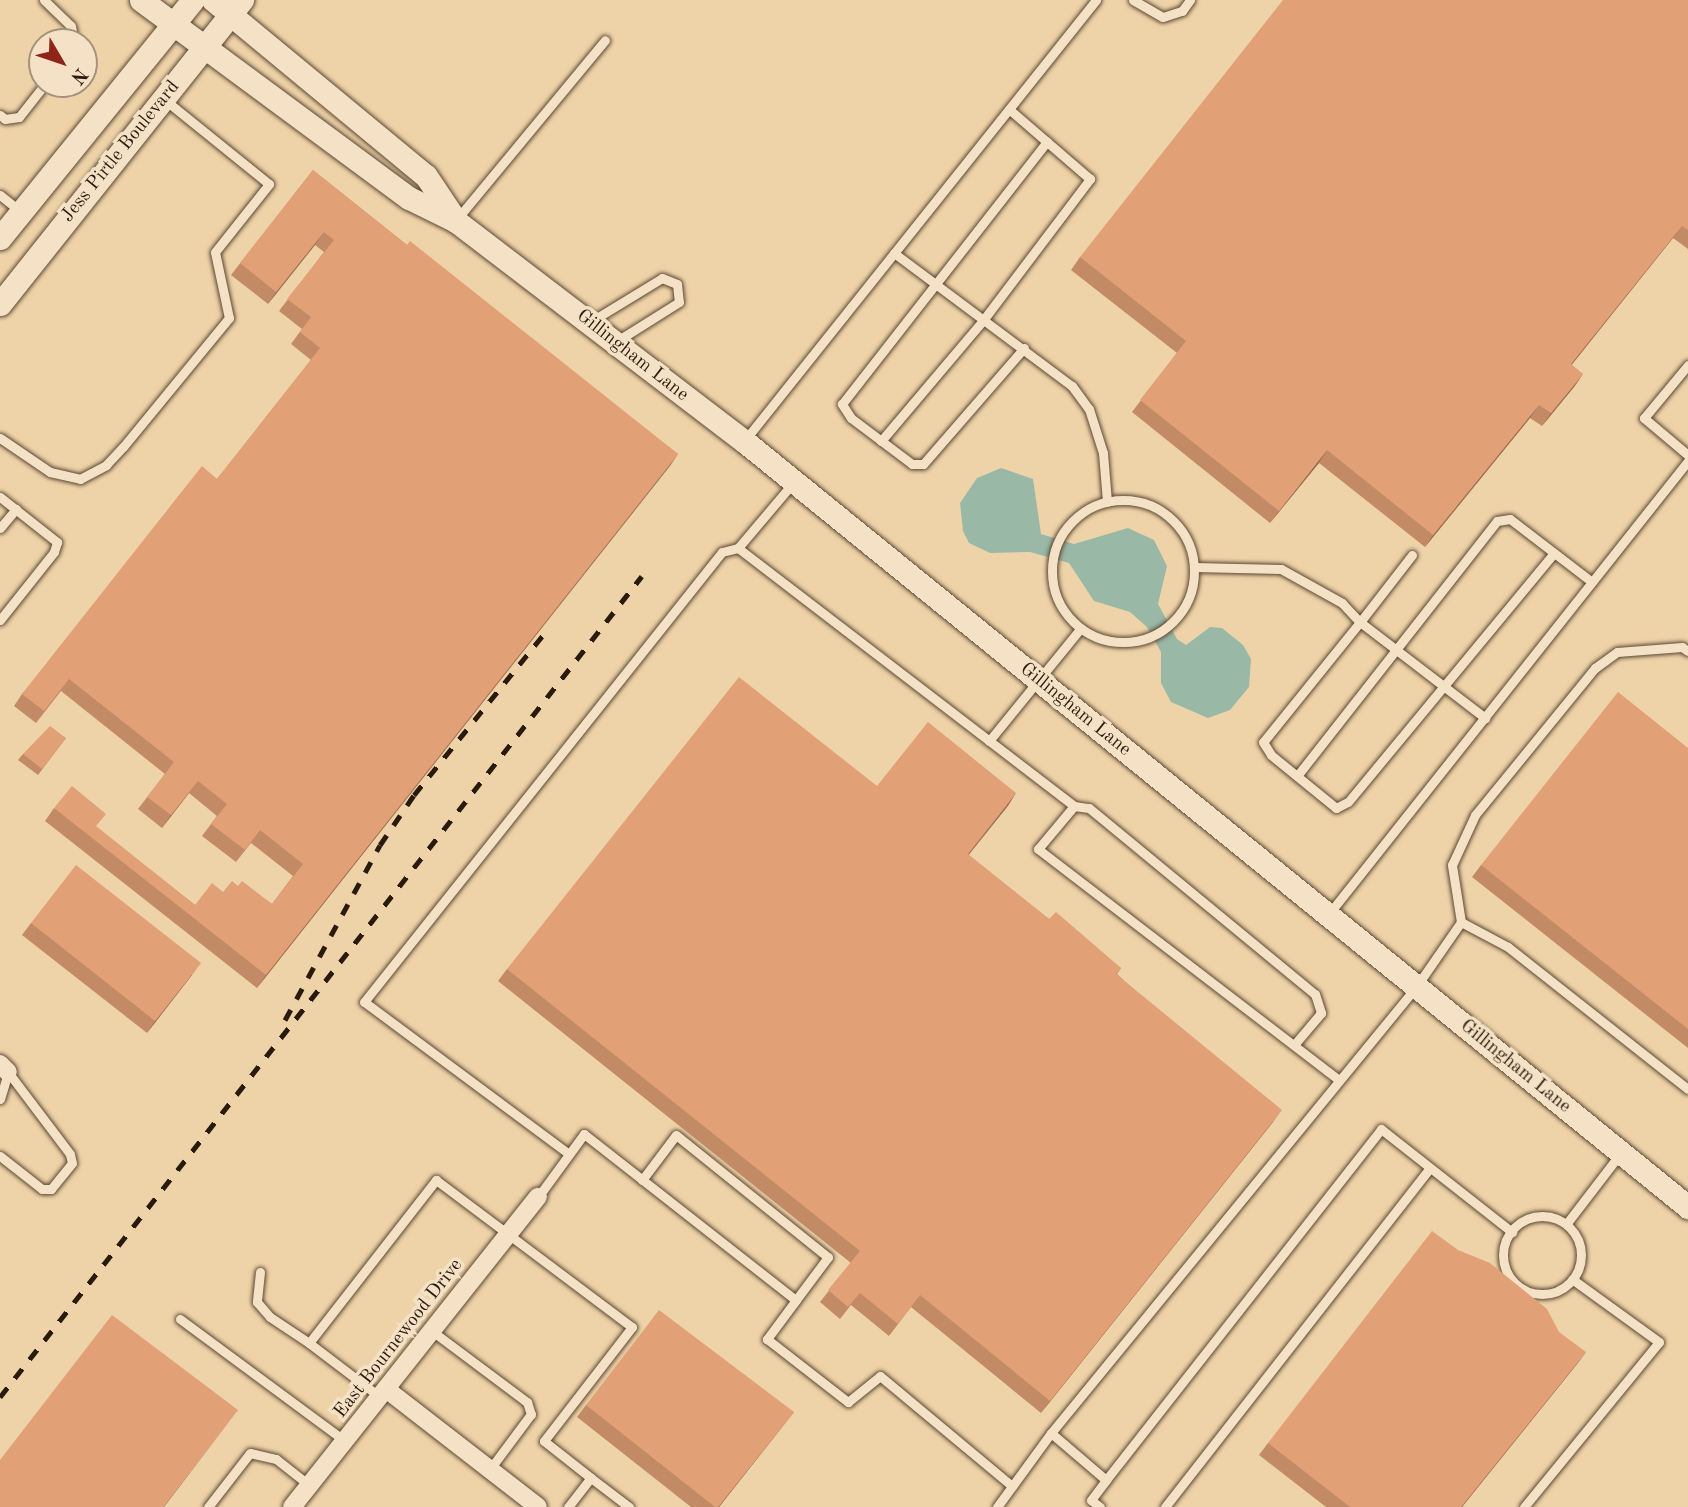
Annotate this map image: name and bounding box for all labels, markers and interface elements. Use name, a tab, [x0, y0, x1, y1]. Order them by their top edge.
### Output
north arrow	[28, 28, 98, 98]
text: N	[66, 64, 90, 87]
street label: Jess Pirtle Boulevard	[57, 77, 185, 227]
street label: Gillingham Lane	[571, 305, 693, 407]
street label: Gillingham Lane	[1015, 658, 1135, 762]
street label: Gillingham Lane	[1455, 1015, 1575, 1119]
street label: East Bournewood Drive	[330, 1255, 468, 1423]

